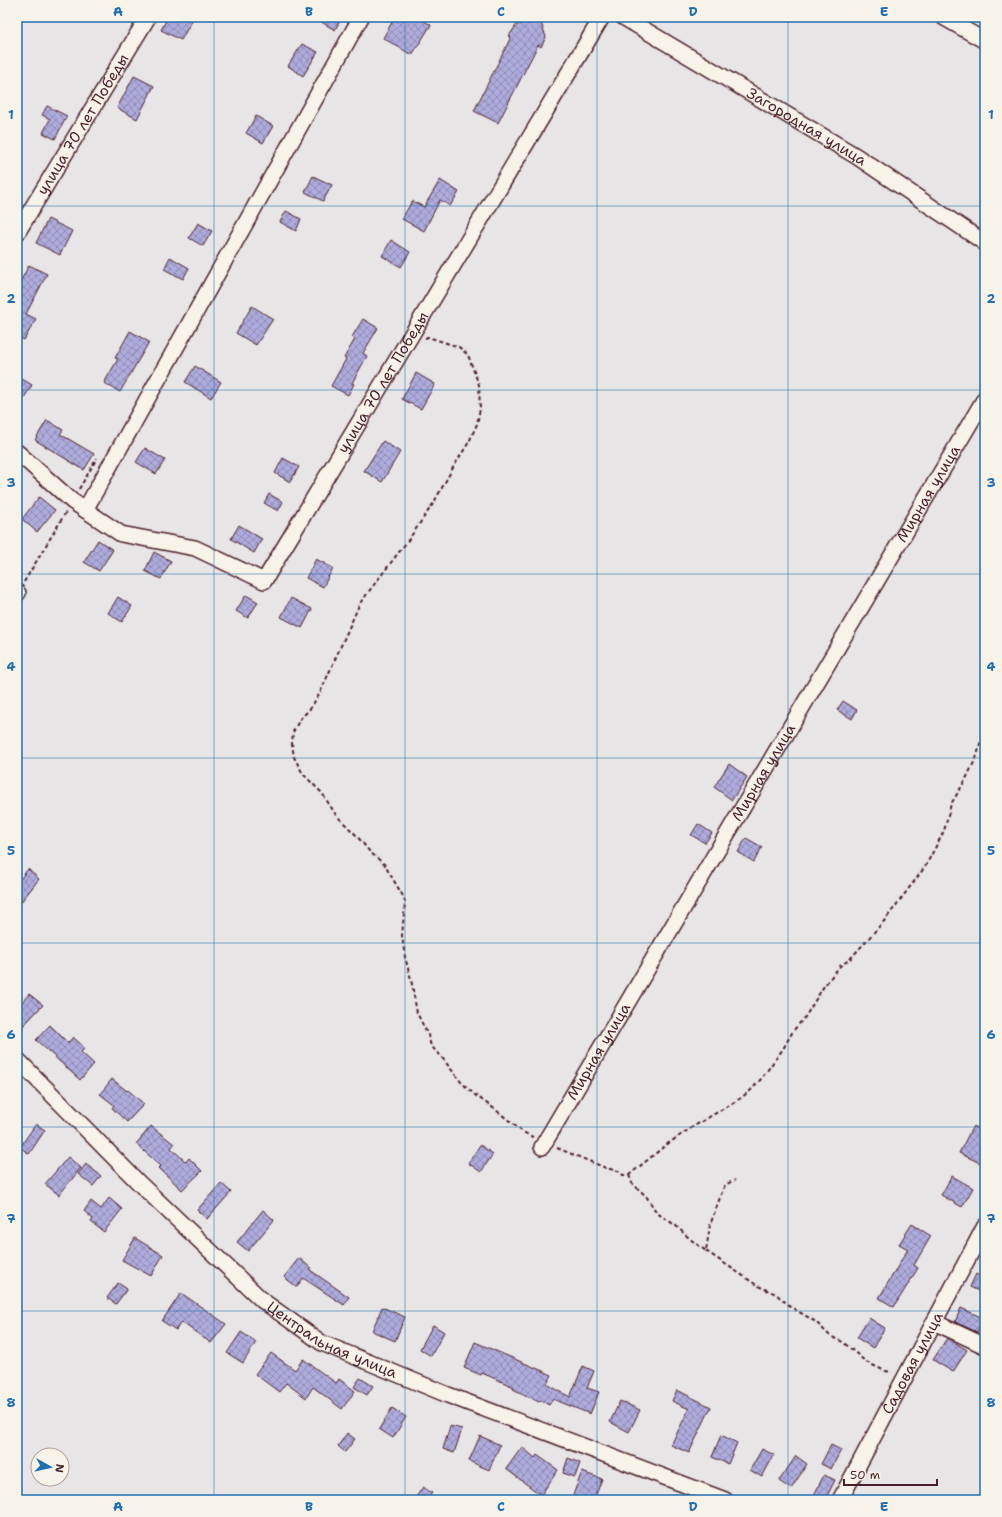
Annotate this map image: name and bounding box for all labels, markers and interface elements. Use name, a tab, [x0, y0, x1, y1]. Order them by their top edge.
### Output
text: A	[113, 3, 123, 20]
text: B	[305, 3, 313, 20]
text: C	[497, 3, 505, 20]
text: D	[688, 3, 698, 20]
text: E	[880, 3, 889, 20]
street label: улица 70 лет Победы	[32, 50, 133, 199]
street label: Загородная улица	[743, 83, 871, 171]
text: 1	[8, 106, 14, 123]
text: 1	[988, 106, 994, 123]
text: 2	[6, 290, 16, 307]
text: 2	[986, 290, 996, 307]
street label: улица 70 лет Победы	[333, 308, 433, 457]
street label: Мирная улица	[892, 441, 965, 546]
text: 3	[6, 474, 16, 491]
text: 3	[986, 474, 996, 491]
text: 4	[6, 658, 16, 675]
text: 4	[986, 658, 996, 675]
street label: Мирная улица	[727, 720, 800, 825]
text: 5	[7, 842, 15, 859]
text: 5	[987, 842, 995, 859]
street label: Мирная улица	[562, 999, 635, 1104]
text: 6	[6, 1026, 16, 1043]
text: 6	[986, 1026, 996, 1043]
text: 7	[6, 1210, 16, 1227]
text: 7	[986, 1210, 996, 1227]
street label: Центральная улица	[263, 1297, 401, 1383]
street label: Садовая улица	[877, 1308, 948, 1418]
text: 8	[6, 1394, 16, 1411]
text: 8	[986, 1394, 996, 1411]
north arrow	[30, 1447, 70, 1487]
scale bar	[844, 1461, 937, 1487]
text: N	[51, 1463, 67, 1474]
text: 50 m	[850, 1467, 880, 1483]
text: A	[113, 1498, 123, 1515]
text: B	[305, 1498, 313, 1515]
text: C	[497, 1498, 505, 1515]
text: D	[688, 1498, 698, 1515]
text: E	[880, 1498, 889, 1515]

